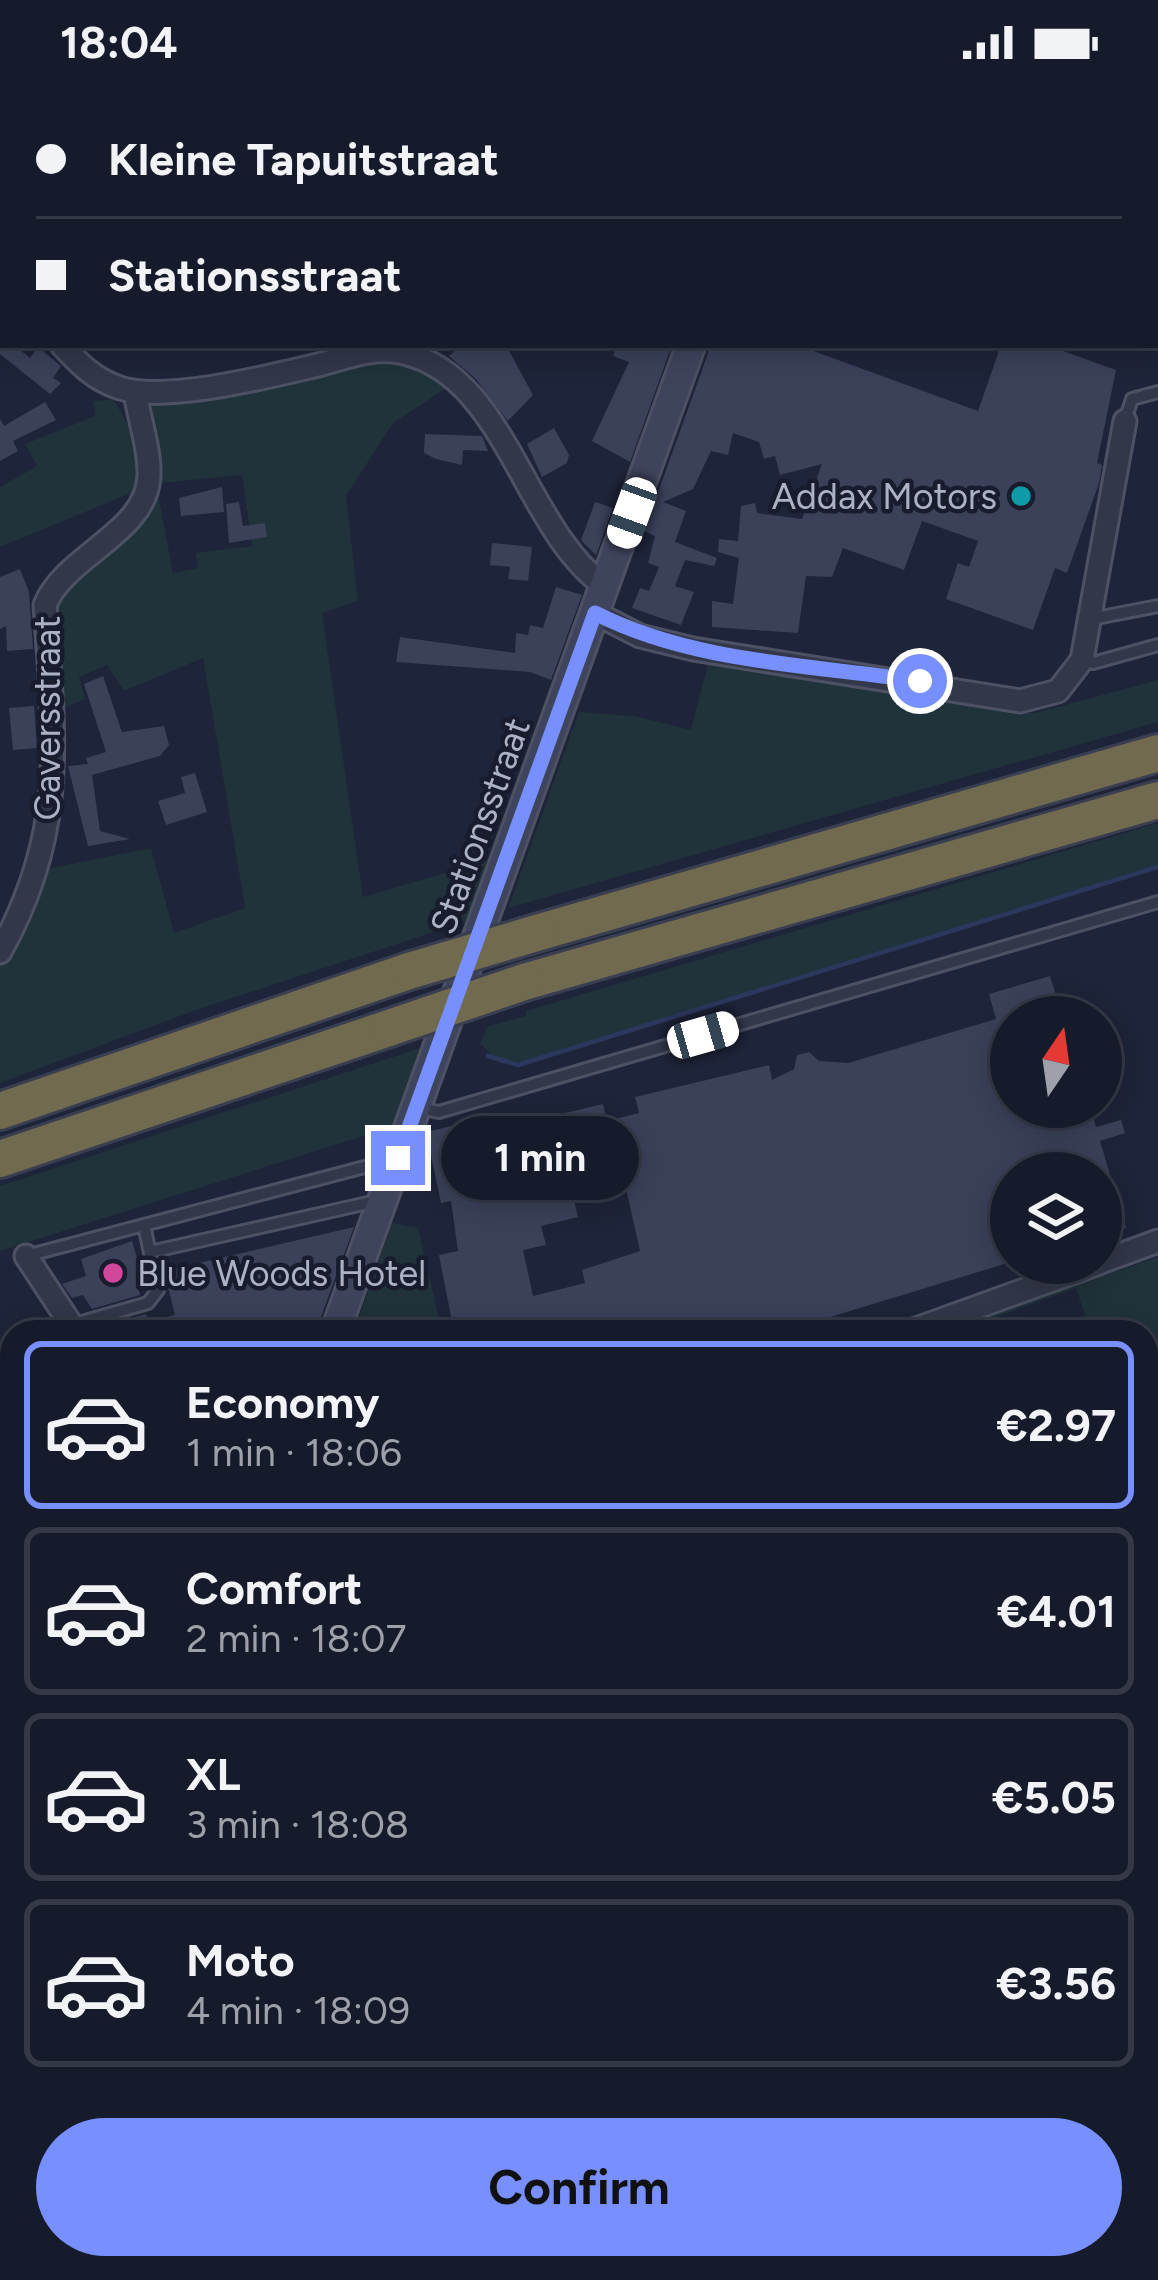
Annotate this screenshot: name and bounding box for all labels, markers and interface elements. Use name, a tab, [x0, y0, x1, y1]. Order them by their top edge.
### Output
text: 18:04	[60, 15, 178, 69]
text: Kleine Tapuitstraat	[108, 132, 499, 186]
text: Stationsstraat	[108, 248, 402, 302]
car	[603, 473, 661, 553]
place label: Addax Motors	[772, 475, 997, 518]
marker: Addax Motors	[1008, 483, 1034, 509]
street label: Gaversstraat	[26, 615, 69, 821]
route start	[893, 654, 947, 708]
street label: Stationsstraat	[421, 712, 539, 940]
north arrow	[990, 996, 1122, 1128]
map controls	[990, 996, 1122, 1284]
car	[663, 1008, 743, 1062]
callout: 1 min	[440, 1116, 638, 1200]
route end	[371, 1131, 425, 1185]
text: 1 min	[494, 1134, 586, 1181]
button: layers	[990, 1152, 1122, 1284]
place label: Blue Woods Hotel	[137, 1252, 426, 1295]
marker: Blue Woods Hotel	[100, 1260, 126, 1286]
icon: car	[42, 1371, 150, 1479]
text: Economy	[186, 1375, 379, 1429]
text: €2.97	[996, 1398, 1116, 1452]
text: 1 min · 18:06	[186, 1429, 402, 1476]
icon: car	[42, 1557, 150, 1665]
text: Comfort	[186, 1561, 362, 1615]
text: €4.01	[997, 1584, 1116, 1638]
text: 2 min · 18:07	[186, 1615, 406, 1662]
icon: car	[42, 1743, 150, 1851]
text: XL	[186, 1747, 241, 1801]
text: €5.05	[992, 1770, 1116, 1824]
text: 3 min · 18:08	[186, 1801, 409, 1848]
icon: car	[42, 1929, 150, 2037]
text: Moto	[186, 1933, 295, 1987]
text: €3.56	[996, 1956, 1116, 2010]
text: 4 min · 18:09	[186, 1987, 410, 2034]
button: Confirm	[36, 2118, 1122, 2256]

